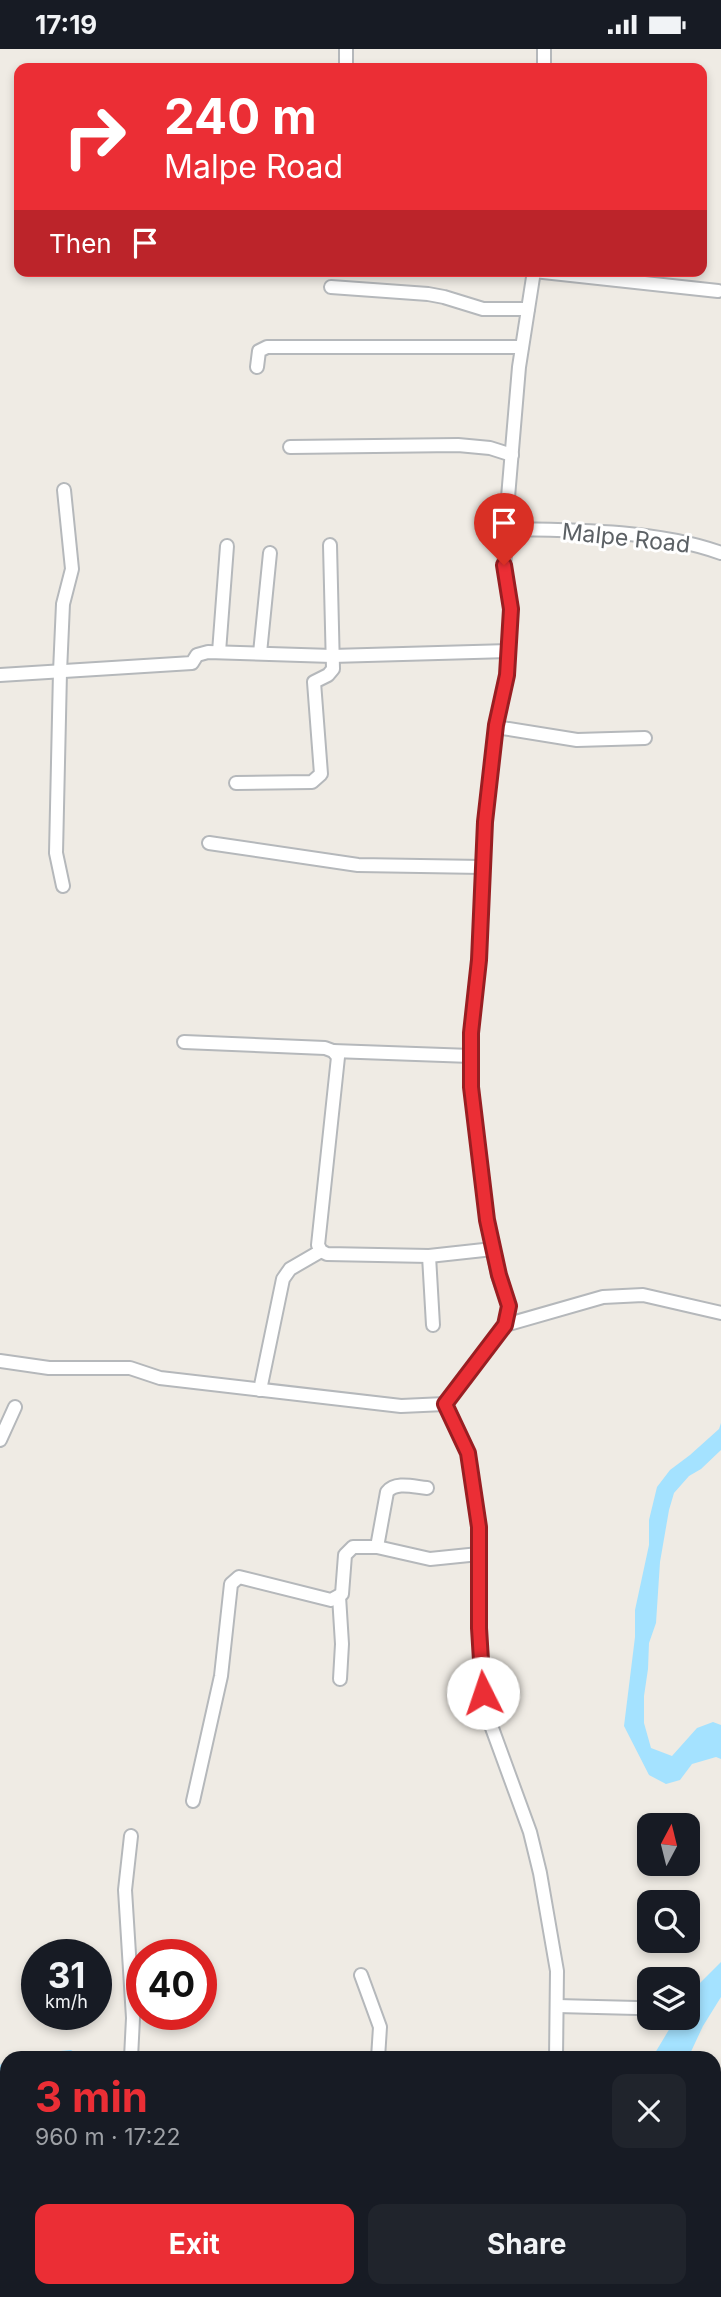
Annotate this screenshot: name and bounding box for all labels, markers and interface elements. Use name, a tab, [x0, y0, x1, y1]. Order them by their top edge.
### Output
text: 17:19	[35, 9, 97, 40]
text: 240 m	[164, 87, 317, 146]
icon: right	[49, 91, 140, 182]
text: Malpe Road	[164, 147, 343, 186]
icon: arrive	[126, 224, 164, 262]
text: Then	[49, 228, 112, 259]
pin	[474, 493, 534, 565]
icon: arrive	[485, 504, 523, 542]
street label: Malpe Road	[561, 517, 691, 559]
position arrow	[446, 1656, 520, 1730]
north arrow	[637, 1813, 700, 1876]
map controls	[637, 1813, 700, 2030]
button: search	[637, 1890, 700, 1953]
speed limit sign: 40	[126, 1939, 217, 2030]
text: 31	[48, 1954, 85, 1996]
button: layers	[637, 1967, 700, 2030]
text: km/h	[45, 1991, 88, 2012]
text: 3 min	[35, 2071, 148, 2122]
button: close	[612, 2074, 686, 2148]
text: 960 m · 17:22	[35, 2123, 181, 2151]
button: Exit	[35, 2204, 354, 2284]
button: Share	[368, 2204, 686, 2284]

